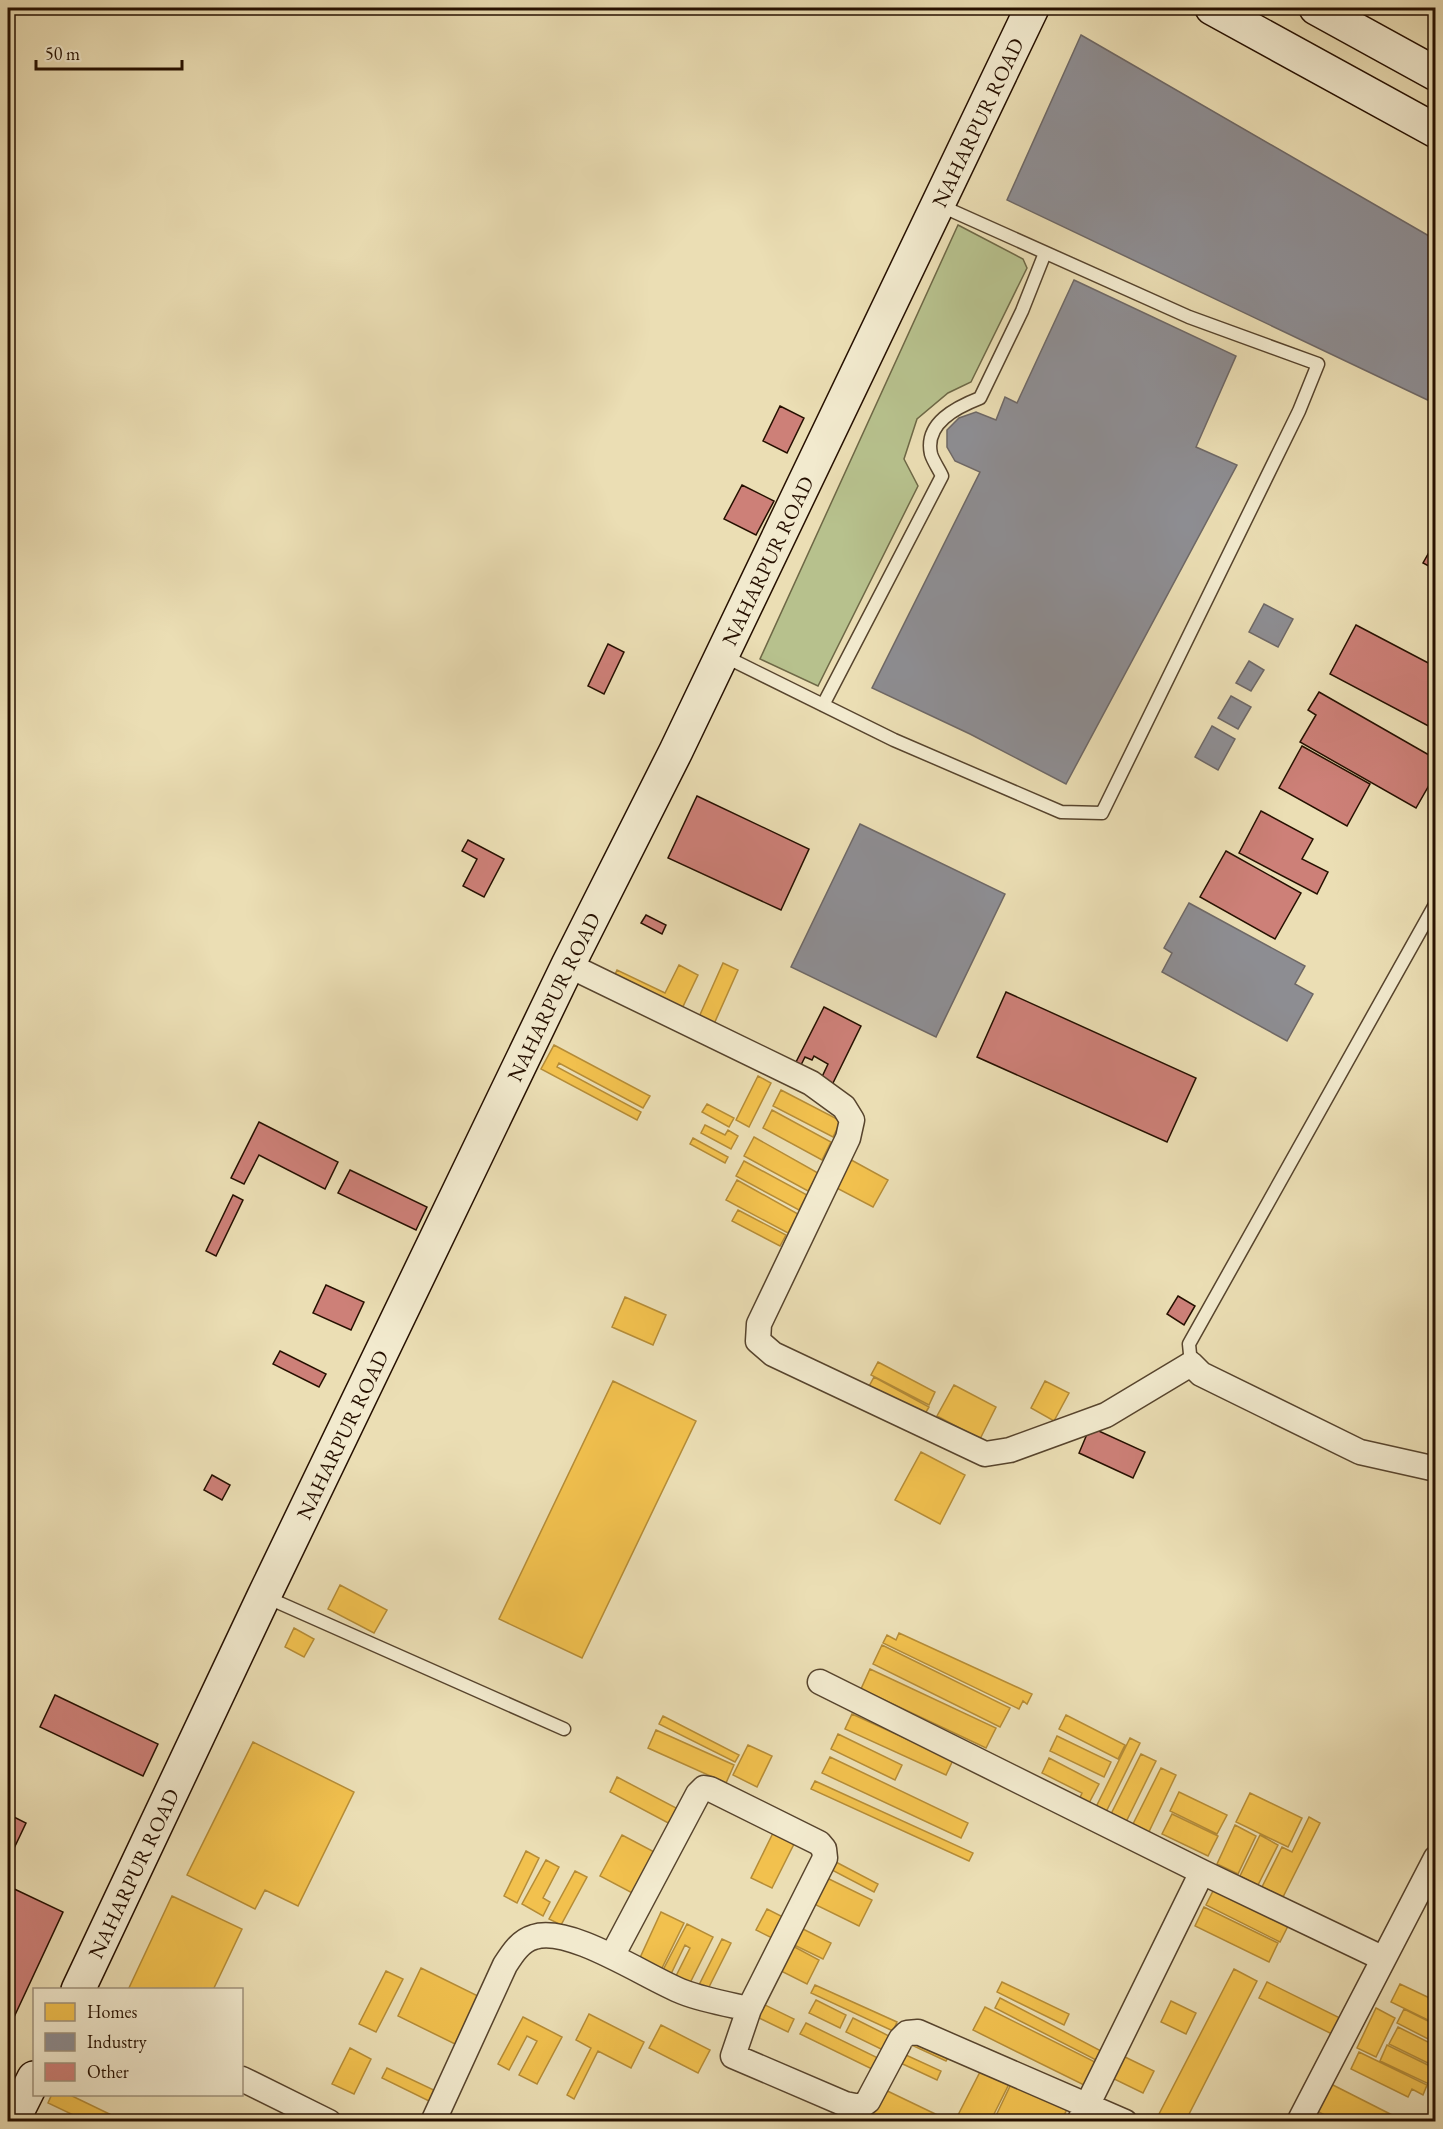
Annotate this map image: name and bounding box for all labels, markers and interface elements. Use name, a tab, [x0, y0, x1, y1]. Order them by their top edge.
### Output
scale bar	[36, 33, 182, 71]
street label: NAHARPUR ROAD	[925, 33, 1029, 211]
text: 50 m	[45, 42, 80, 65]
street label: NAHARPUR ROAD	[715, 471, 819, 650]
street label: NAHARPUR ROAD	[500, 908, 606, 1086]
street label: NAHARPUR ROAD	[290, 1345, 394, 1524]
street label: NAHARPUR ROAD	[81, 1784, 185, 1963]
legend	[33, 1988, 243, 2096]
text: Homes	[87, 2000, 138, 2023]
text: Industry	[87, 2030, 147, 2053]
text: Other	[87, 2060, 129, 2083]

